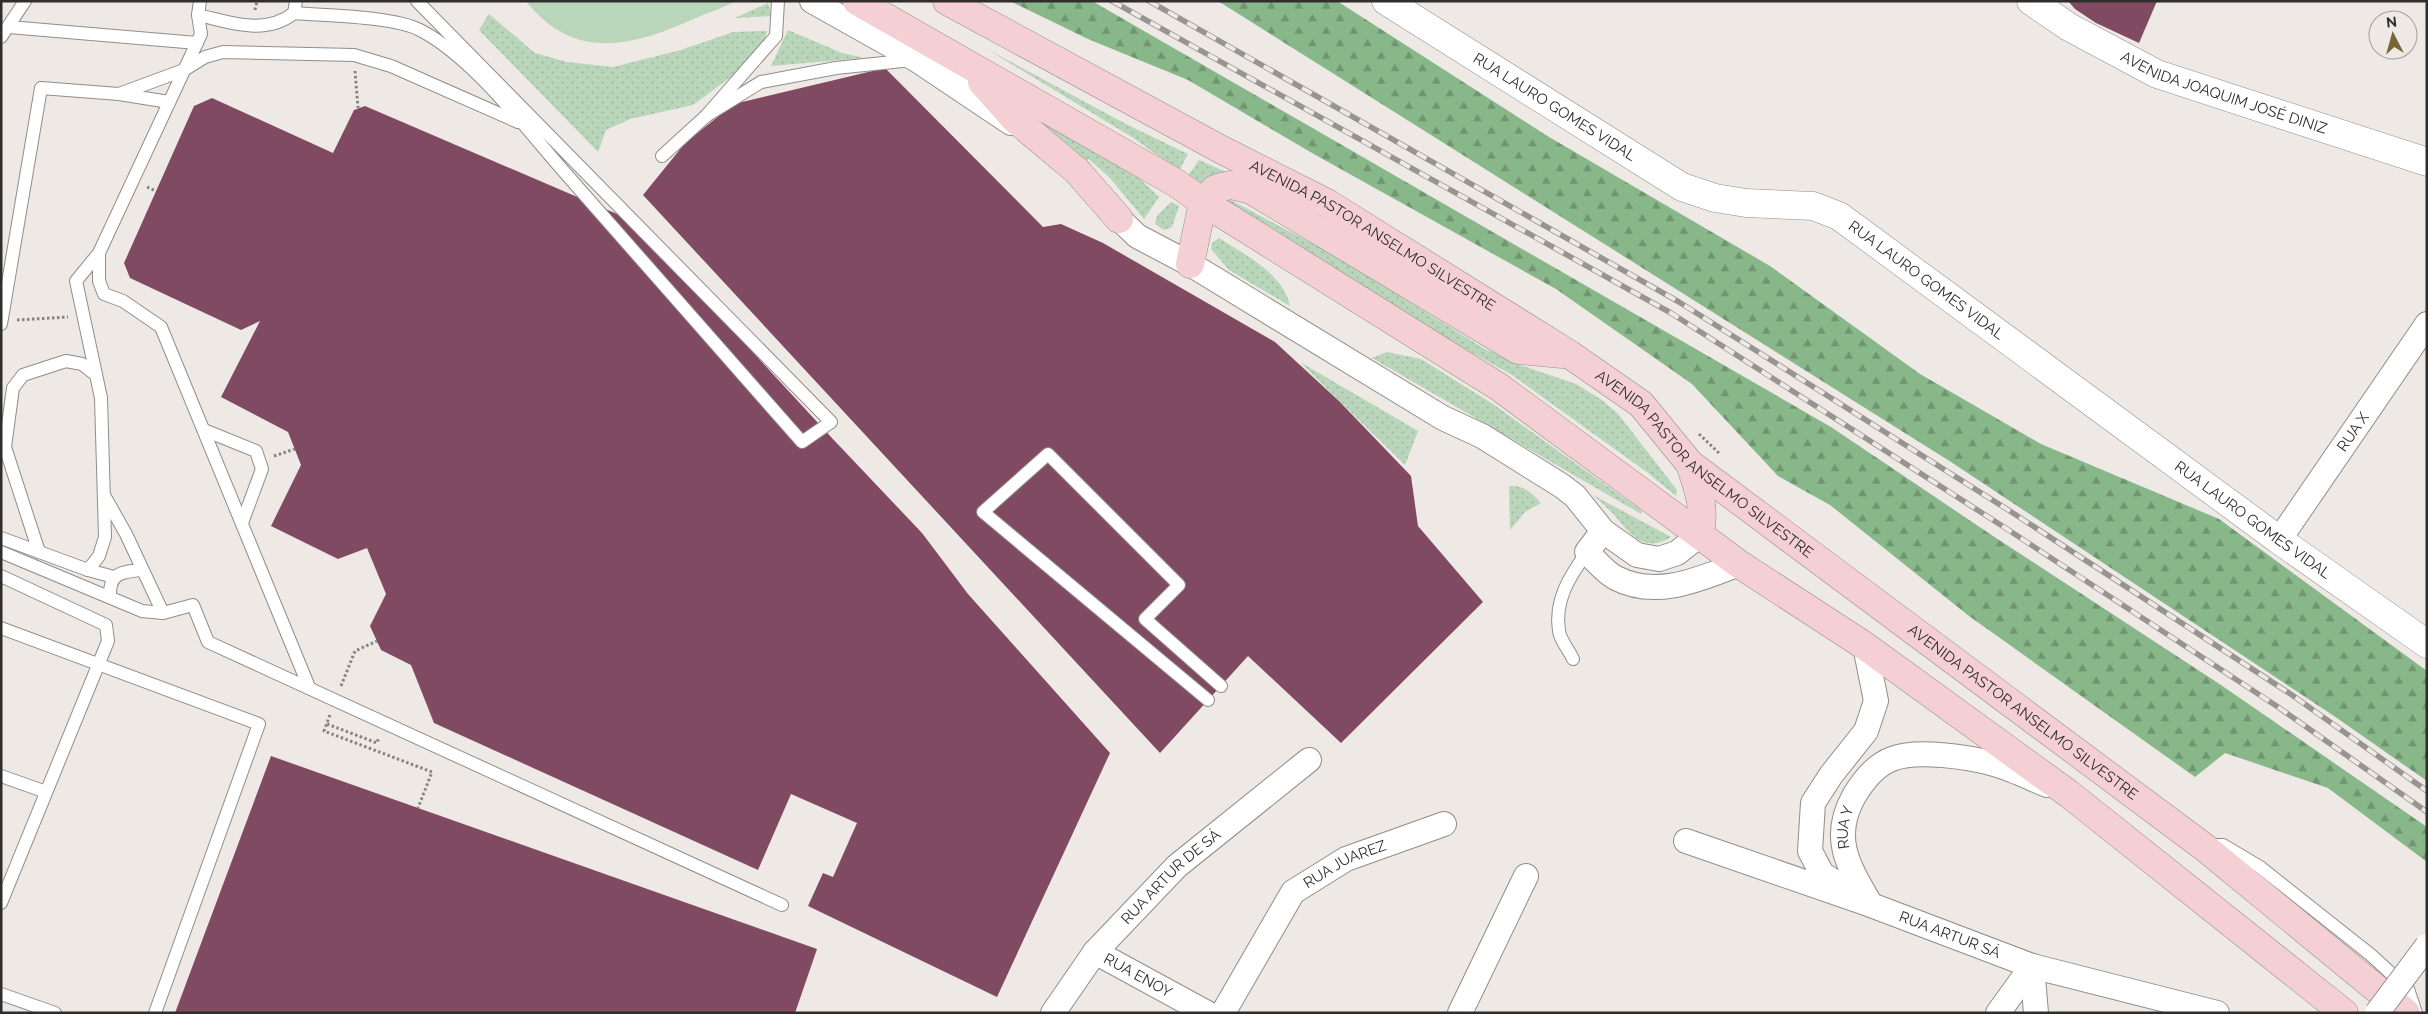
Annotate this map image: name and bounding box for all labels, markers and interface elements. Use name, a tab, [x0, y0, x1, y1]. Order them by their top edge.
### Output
north arrow	[2368, 10, 2418, 60]
text: N	[2385, 14, 2398, 31]
street label: AVENIDA JOAQUIM JOSÉ DINIZ	[2118, 47, 2329, 138]
street label: RUA LAURO GOMES VIDAL	[1470, 49, 1639, 165]
street label: AVENIDA PASTOR ANSELMO SILVESTRE	[1247, 156, 1499, 315]
street label: RUA LAURO GOMES VIDAL	[1845, 217, 2008, 344]
street label: AVENIDA PASTOR ANSELMO SILVESTRE	[1592, 366, 1817, 562]
street label: RUA X	[2333, 408, 2373, 455]
street label: RUA LAURO GOMES VIDAL	[2171, 457, 2334, 583]
street label: AVENIDA PASTOR ANSELMO SILVESTRE	[1904, 621, 2141, 804]
street label: RUA Y	[1834, 803, 1857, 850]
street label: RUA ARTUR DE SÁ	[1117, 826, 1224, 928]
street label: RUA JUAREZ	[1300, 836, 1389, 892]
street label: RUA ARTUR SÁ	[1897, 908, 2003, 962]
street label: RUA ENOY	[1101, 950, 1176, 1001]

